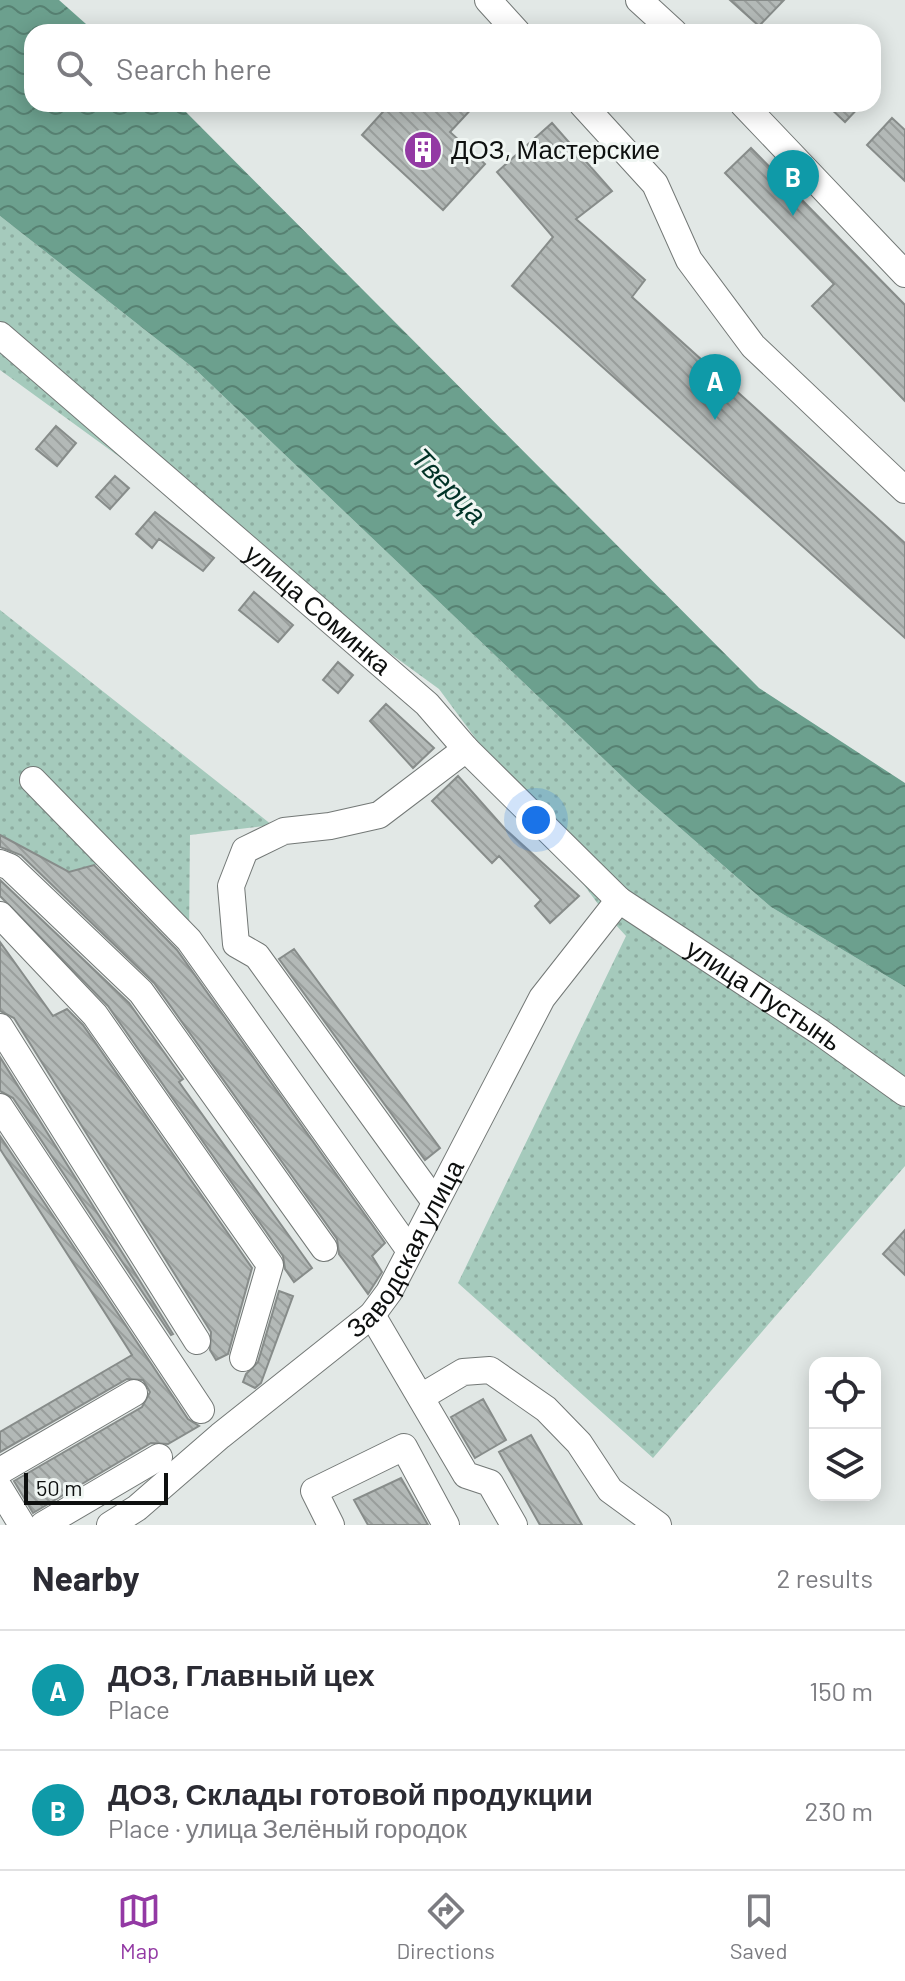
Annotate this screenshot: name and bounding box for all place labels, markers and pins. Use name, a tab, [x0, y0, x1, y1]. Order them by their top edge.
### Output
building icon: ДОЗ, Мастерские	[402, 129, 444, 171]
place label: ДОЗ, Мастерские	[451, 133, 660, 164]
pin: B	[767, 150, 819, 216]
pin: A	[689, 354, 741, 420]

